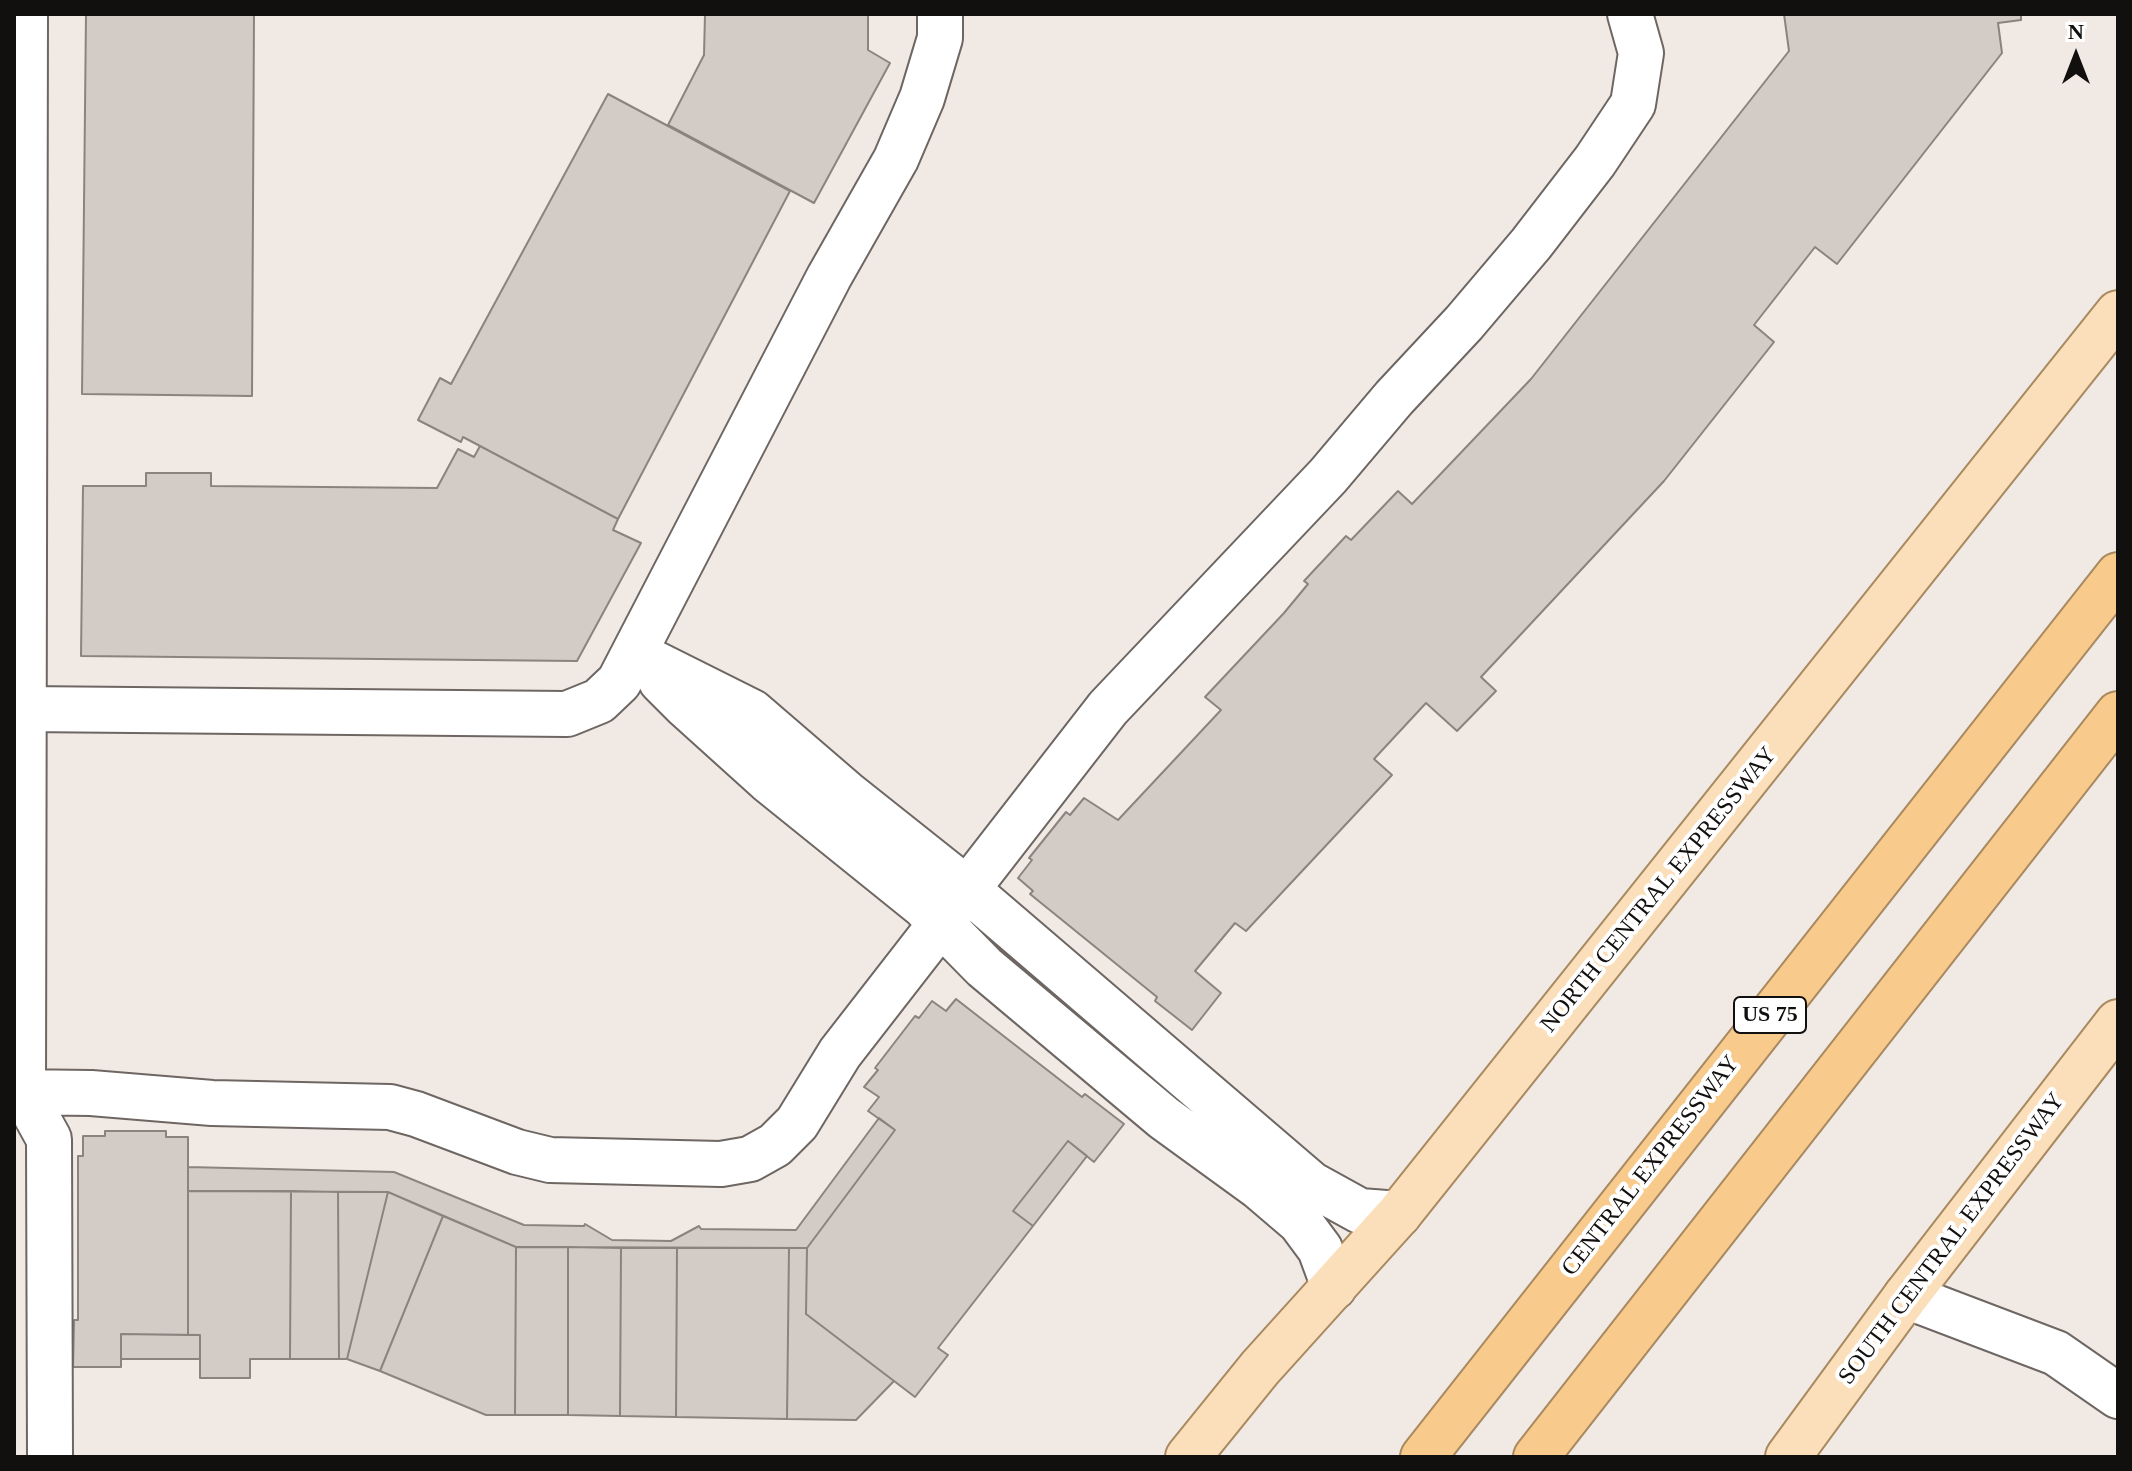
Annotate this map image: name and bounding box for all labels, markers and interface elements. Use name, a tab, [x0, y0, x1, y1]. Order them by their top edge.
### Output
north arrow	[2036, 16, 2116, 96]
text: N	[2068, 19, 2084, 44]
street label: NORTH CENTRAL EXPRESSWAY	[1535, 741, 1783, 1039]
road number: US 75	[1734, 997, 1806, 1033]
street label: CENTRAL EXPRESSWAY	[1556, 1050, 1746, 1282]
street label: SOUTH CENTRAL EXPRESSWAY	[1833, 1087, 2071, 1391]

